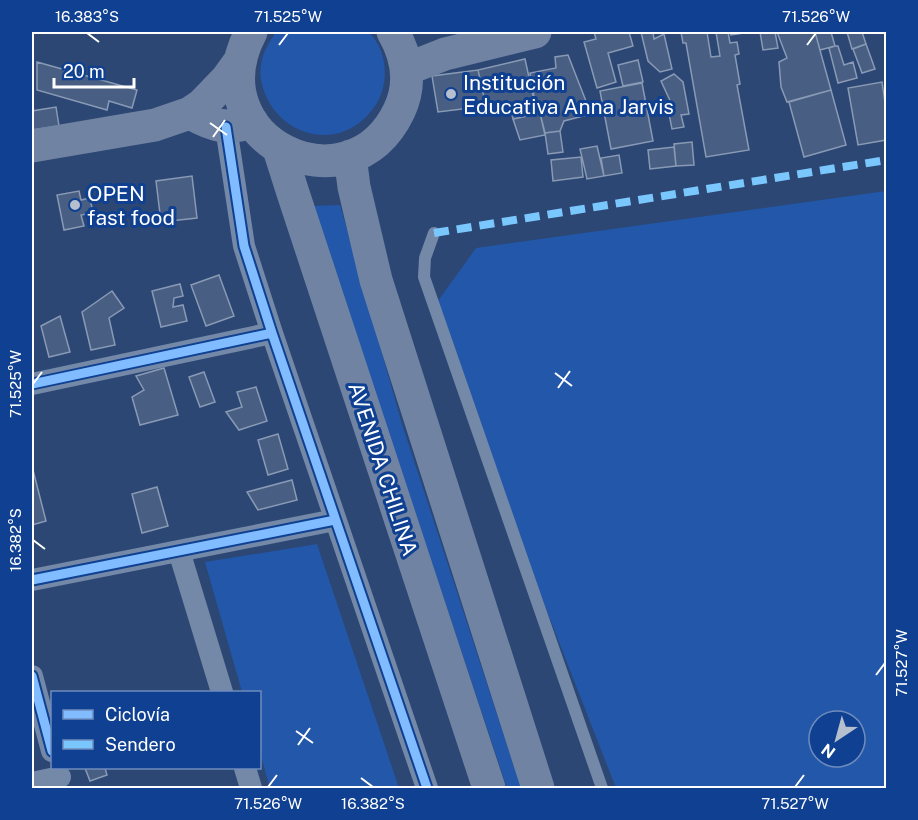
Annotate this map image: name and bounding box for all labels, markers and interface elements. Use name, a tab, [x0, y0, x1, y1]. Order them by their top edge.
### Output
text: 16.383°S	[55, 8, 119, 25]
text: 71.525°W	[254, 8, 322, 25]
text: 71.526°W	[782, 8, 850, 25]
scale bar	[54, 51, 134, 89]
text: 20 m	[63, 61, 105, 82]
place label: Institución Educativa Anna Jarvis	[463, 70, 674, 119]
marker: Institución Educativa Anna Jarvis	[444, 87, 458, 101]
place label: OPEN fast food	[87, 181, 175, 230]
marker: OPEN fast food	[68, 198, 82, 212]
text: 71.525°W	[7, 350, 24, 418]
street label: AVENIDA CHILINA	[343, 379, 423, 559]
text: 16.382°S	[7, 508, 24, 572]
text: 71.527°W	[893, 629, 910, 697]
legend	[51, 691, 261, 769]
text: Ciclovía	[105, 704, 170, 725]
north arrow	[807, 709, 867, 769]
text: Sendero	[105, 734, 176, 755]
text: N	[818, 739, 839, 762]
text: 71.526°W	[234, 795, 302, 812]
text: 16.382°S	[341, 795, 405, 812]
text: 71.527°W	[761, 795, 829, 812]

